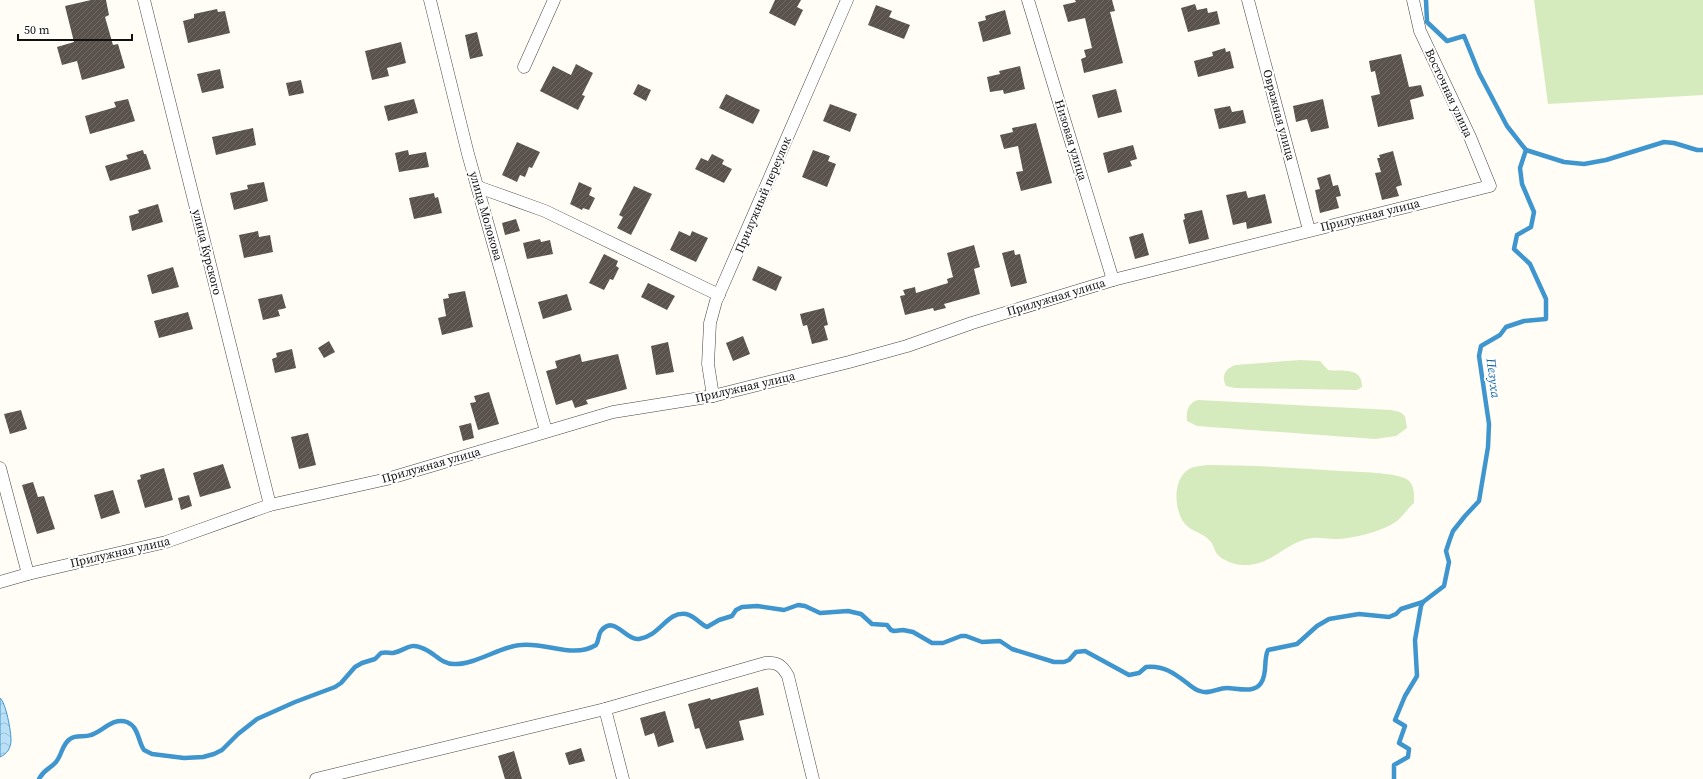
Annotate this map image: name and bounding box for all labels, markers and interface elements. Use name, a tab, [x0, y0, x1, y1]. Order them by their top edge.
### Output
scale bar	[18, 16, 132, 42]
text: 50 m	[24, 22, 50, 38]
street label: Восточная улица	[1421, 46, 1477, 141]
street label: Овражная улица	[1259, 68, 1299, 163]
street label: Низовая улица	[1051, 97, 1091, 183]
street label: Прилужный переулок	[731, 134, 795, 255]
street label: улица Молокова	[466, 169, 507, 263]
street label: Прилужная улица	[1319, 195, 1422, 235]
street label: улица Курского	[189, 208, 225, 297]
street label: Прилужная улица	[1005, 274, 1108, 320]
water label: Пезуха	[1483, 356, 1504, 399]
street label: Прилужная улица	[693, 368, 797, 406]
street label: Прилужная улица	[380, 443, 483, 487]
street label: Прилужная улица	[68, 533, 172, 571]

